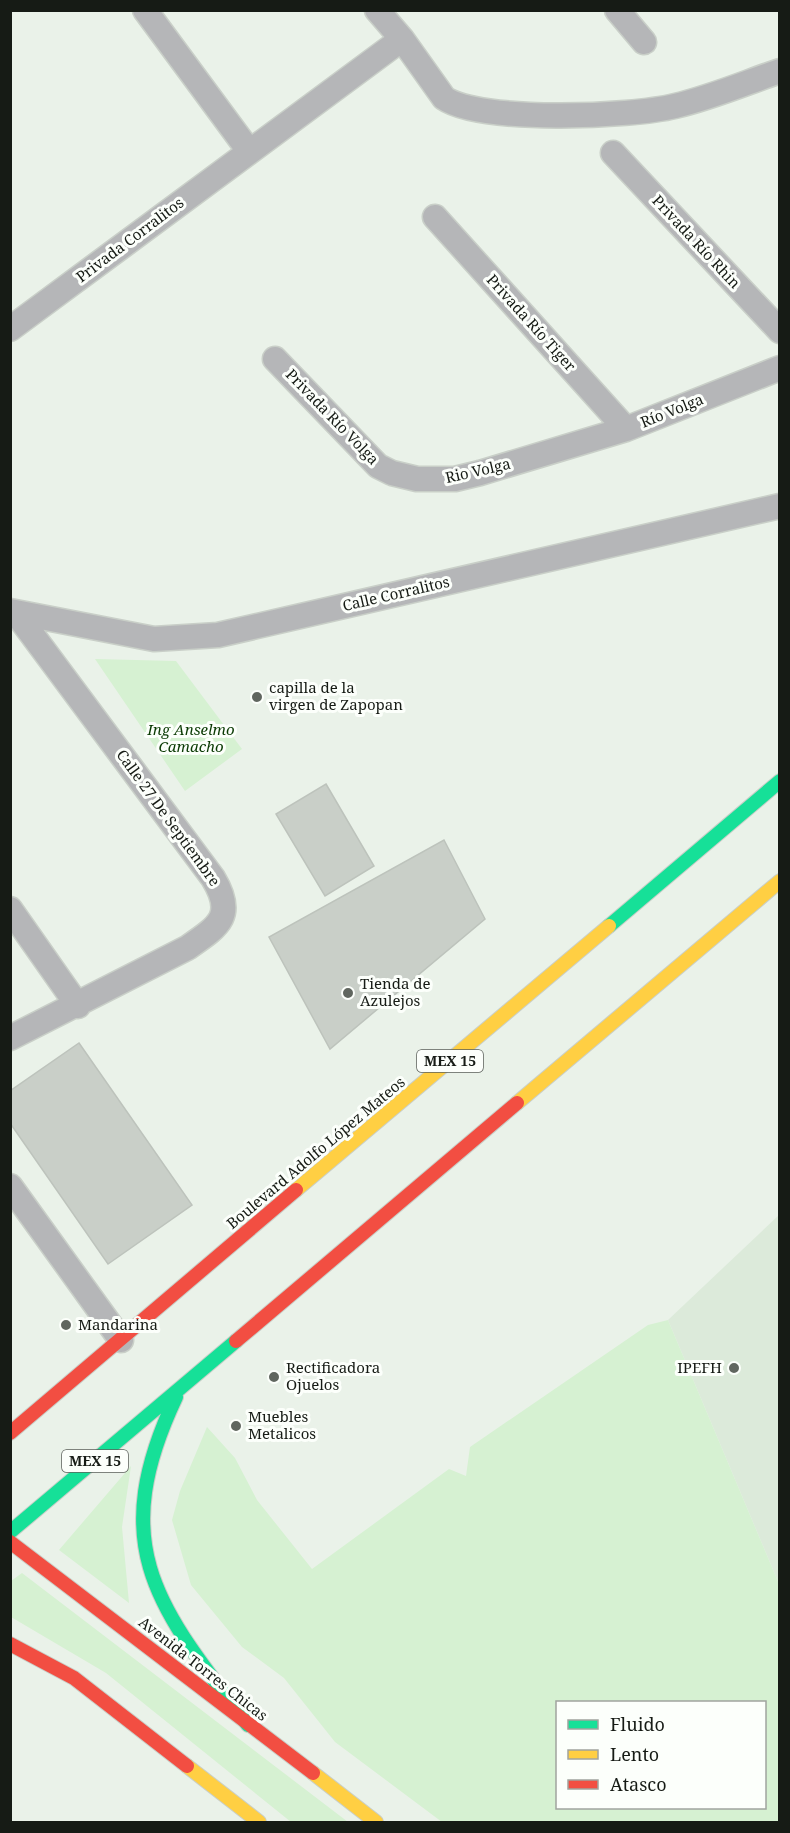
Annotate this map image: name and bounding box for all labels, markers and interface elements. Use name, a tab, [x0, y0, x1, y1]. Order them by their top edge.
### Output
street label: Privada Río Rhin	[648, 190, 745, 292]
street label: Privada Corralitos	[72, 192, 187, 286]
street label: Privada Río Tiger	[483, 270, 581, 375]
street label: Privada Río Volga	[282, 364, 384, 469]
street label: Río Volga	[637, 388, 706, 432]
street label: Rio Volga	[443, 453, 512, 487]
street label: Calle Corralitos	[340, 571, 451, 615]
place label: capilla de la virgen de Zapopan	[269, 677, 403, 714]
marker: capilla de la virgen de Zapopan	[250, 690, 264, 704]
park label: Ing Anselmo Camacho	[146, 719, 235, 756]
street label: Calle 27 De Septiembre	[112, 745, 225, 890]
place label: Tienda de Azulejos	[360, 973, 431, 1010]
marker: Tienda de Azulejos	[341, 986, 355, 1000]
road number: MEX 15	[417, 1050, 483, 1072]
street label: Boulevard Adolfo López Mateos	[222, 1072, 409, 1233]
place label: Mandarina	[78, 1314, 158, 1334]
marker: Mandarina	[59, 1318, 73, 1332]
place label: Rectificadora Ojuelos	[286, 1357, 380, 1394]
place label: IPEFH	[677, 1357, 722, 1377]
marker: IPEFH	[727, 1361, 741, 1375]
marker: Rectificadora Ojuelos	[267, 1370, 281, 1384]
place label: Muebles Metalicos	[248, 1406, 316, 1443]
marker: Muebles Metalicos	[229, 1419, 243, 1433]
road number: MEX 15	[62, 1450, 128, 1472]
street label: Avenida Torres Chicas	[135, 1612, 272, 1725]
legend	[556, 1701, 766, 1809]
text: Fluido	[610, 1712, 665, 1736]
text: Lento	[610, 1742, 659, 1766]
text: Atasco	[610, 1772, 667, 1796]

